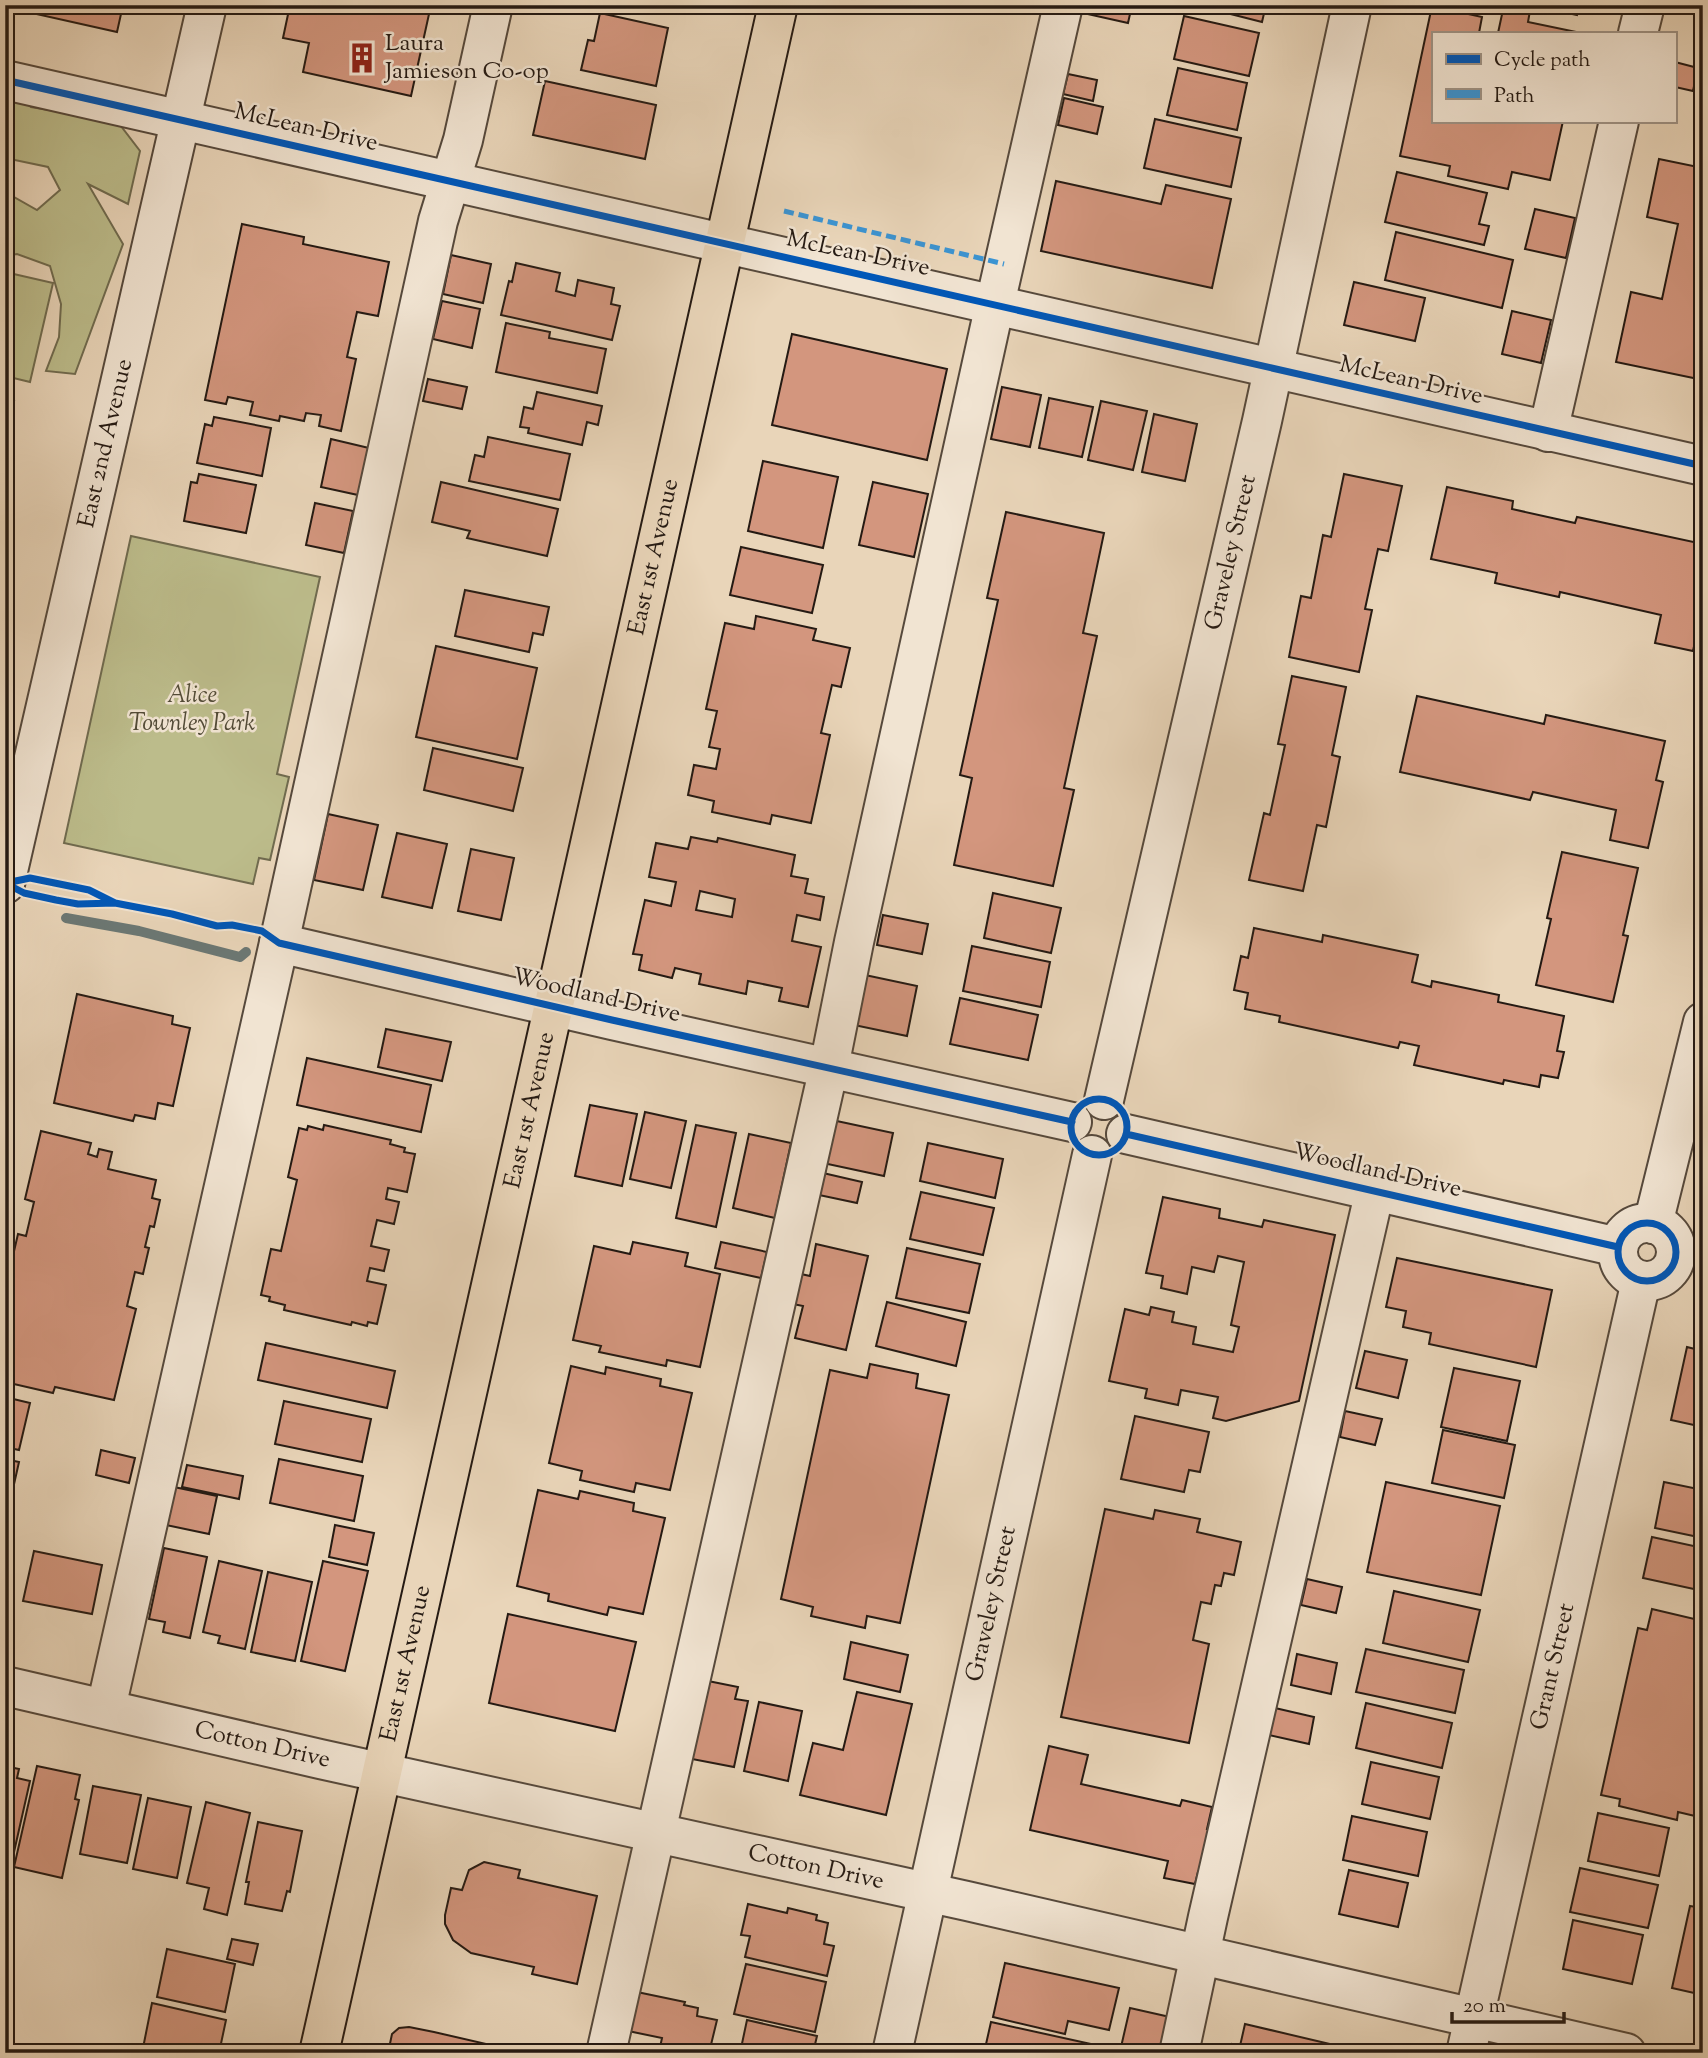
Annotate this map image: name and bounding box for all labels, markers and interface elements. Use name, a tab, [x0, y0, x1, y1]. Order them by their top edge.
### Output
place label: Laura Jamieson Co-op	[383, 27, 549, 89]
legend	[1432, 32, 1676, 122]
building icon: Laura Jamieson Co-op	[345, 41, 379, 75]
text: Cycle path	[1494, 46, 1591, 76]
text: Path	[1494, 82, 1535, 112]
street label: McLean Drive	[231, 95, 381, 161]
street label: McLean Drive	[783, 222, 933, 286]
street label: McLean Drive	[1336, 348, 1486, 414]
street label: East 2nd Avenue	[70, 356, 142, 531]
street label: Graveley Street	[1197, 471, 1266, 634]
street label: East 1st Avenue	[620, 476, 688, 639]
park label: Alice Townley Park	[129, 679, 255, 741]
street label: Woodland Drive	[508, 960, 684, 1032]
street label: East 1st Avenue	[496, 1029, 564, 1192]
street label: Woodland Drive	[1289, 1135, 1465, 1207]
street label: Graveley Street	[958, 1523, 1026, 1685]
street label: East 1st Avenue	[372, 1582, 440, 1745]
street label: Grant Street	[1523, 1600, 1584, 1733]
street label: Cotton Drive	[191, 1713, 333, 1778]
street label: Cotton Drive	[745, 1836, 887, 1899]
scale bar	[1452, 1981, 1564, 2025]
text: 20 m	[1463, 1992, 1506, 2022]

